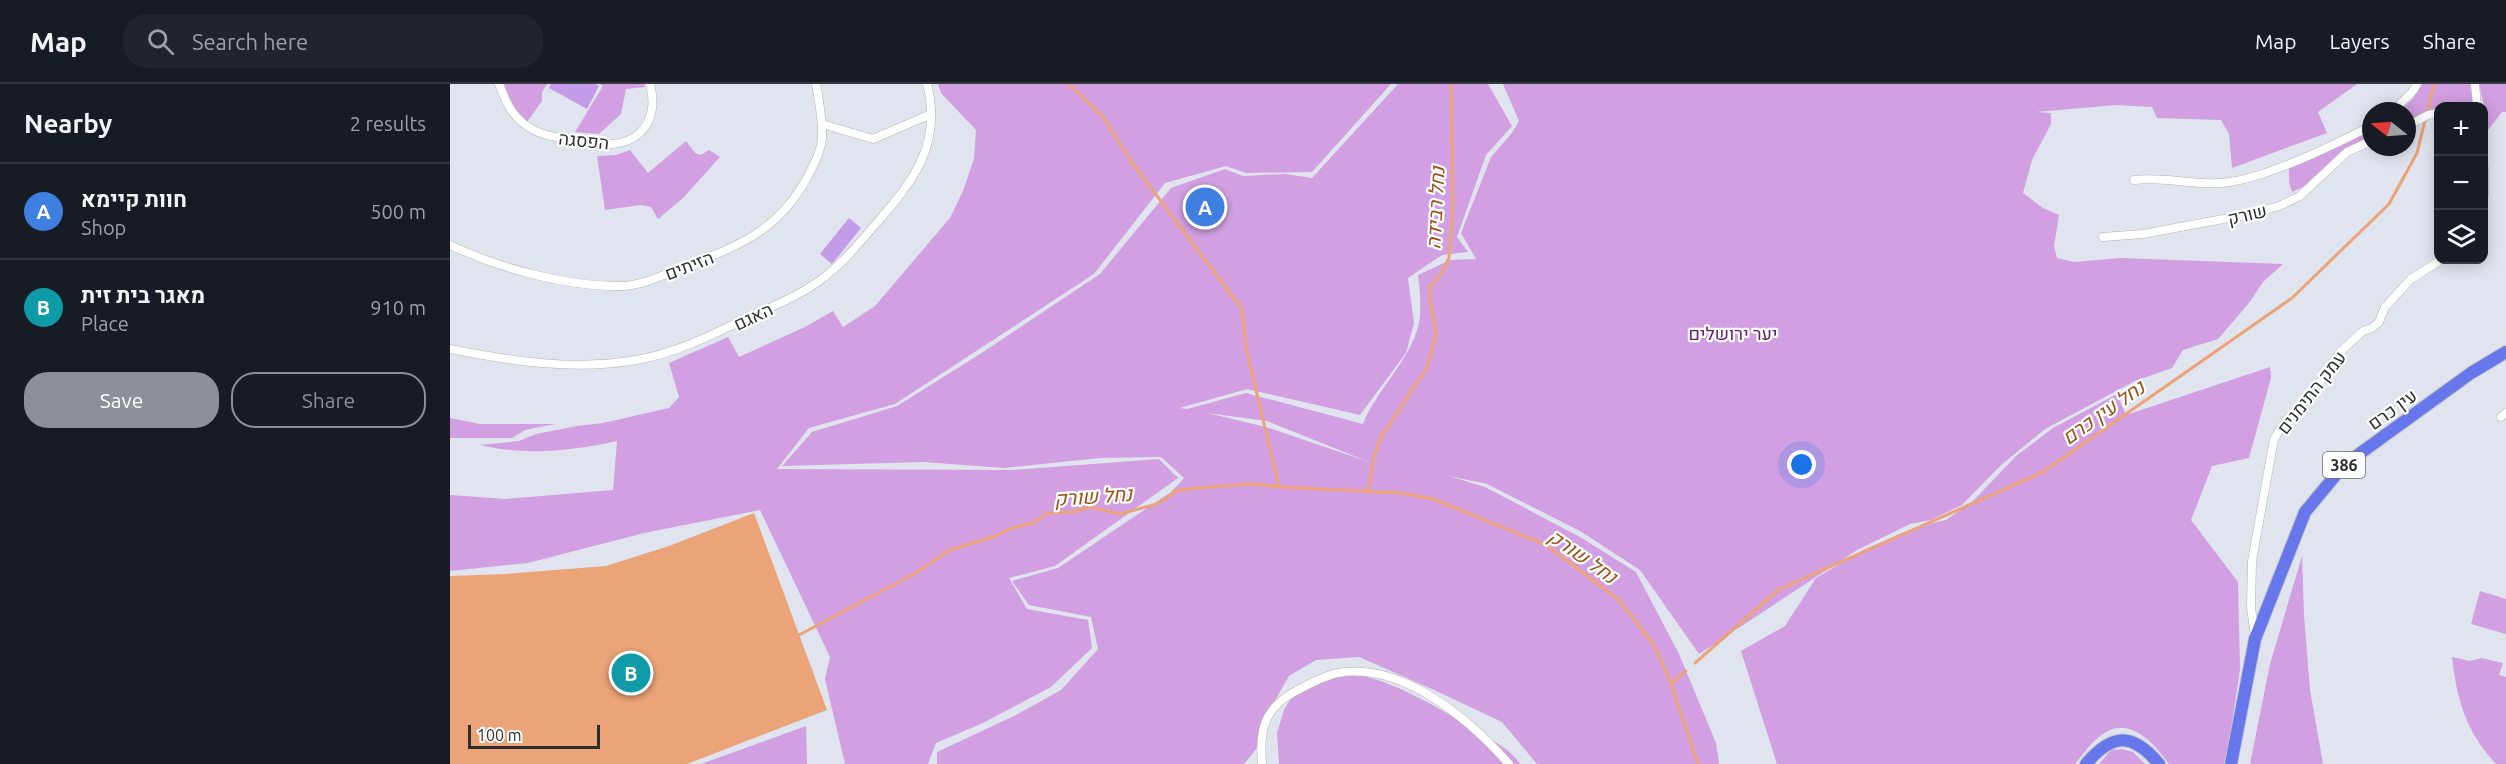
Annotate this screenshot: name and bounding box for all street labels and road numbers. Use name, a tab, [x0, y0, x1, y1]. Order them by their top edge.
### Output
street label: הפסגה	[558, 127, 610, 153]
street label: שורק	[2225, 200, 2269, 229]
street label: הזיתים	[662, 247, 716, 283]
street label: האגם	[730, 298, 776, 334]
street label: עמק התימנים	[2273, 347, 2350, 438]
street label: עין כרם	[2364, 385, 2421, 434]
road number: 386	[2323, 452, 2365, 478]

